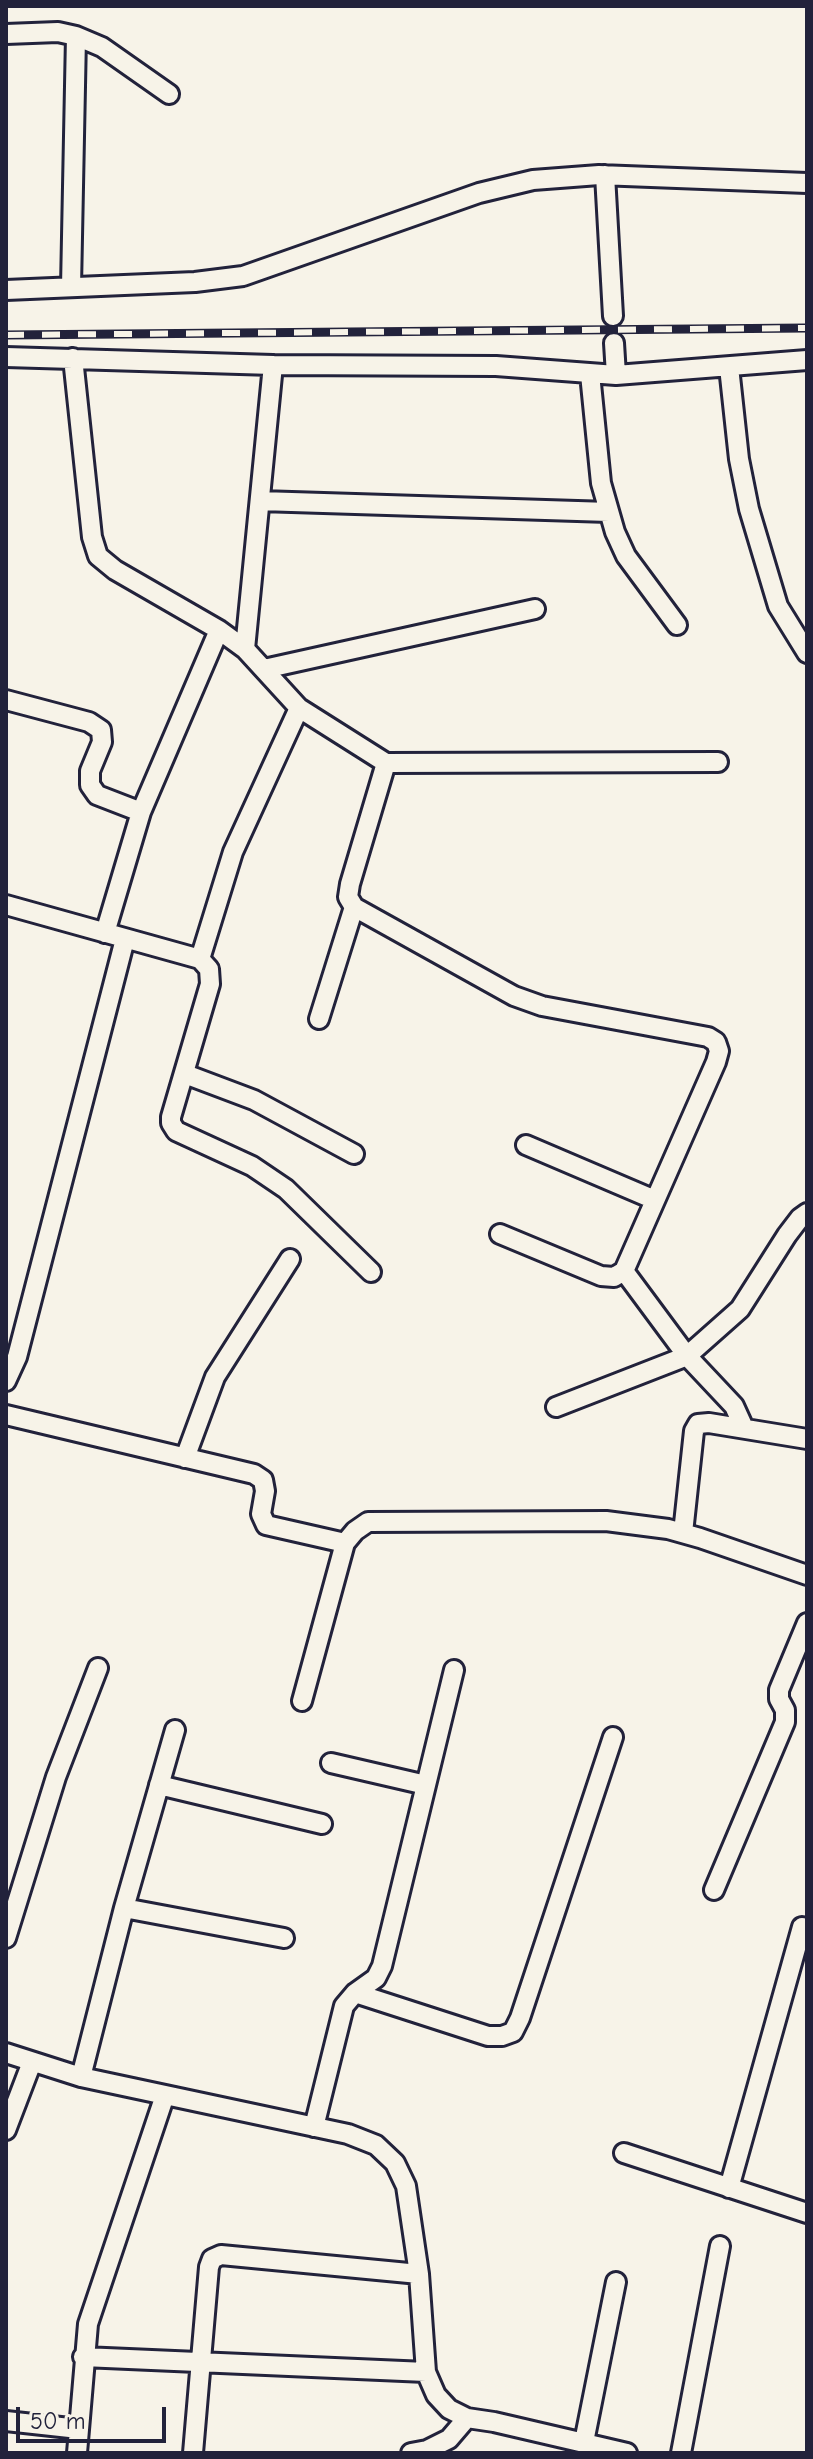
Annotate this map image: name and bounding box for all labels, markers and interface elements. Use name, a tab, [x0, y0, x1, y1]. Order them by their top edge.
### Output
scale bar	[20, 2391, 170, 2441]
text: 50 m	[30, 2407, 86, 2435]

